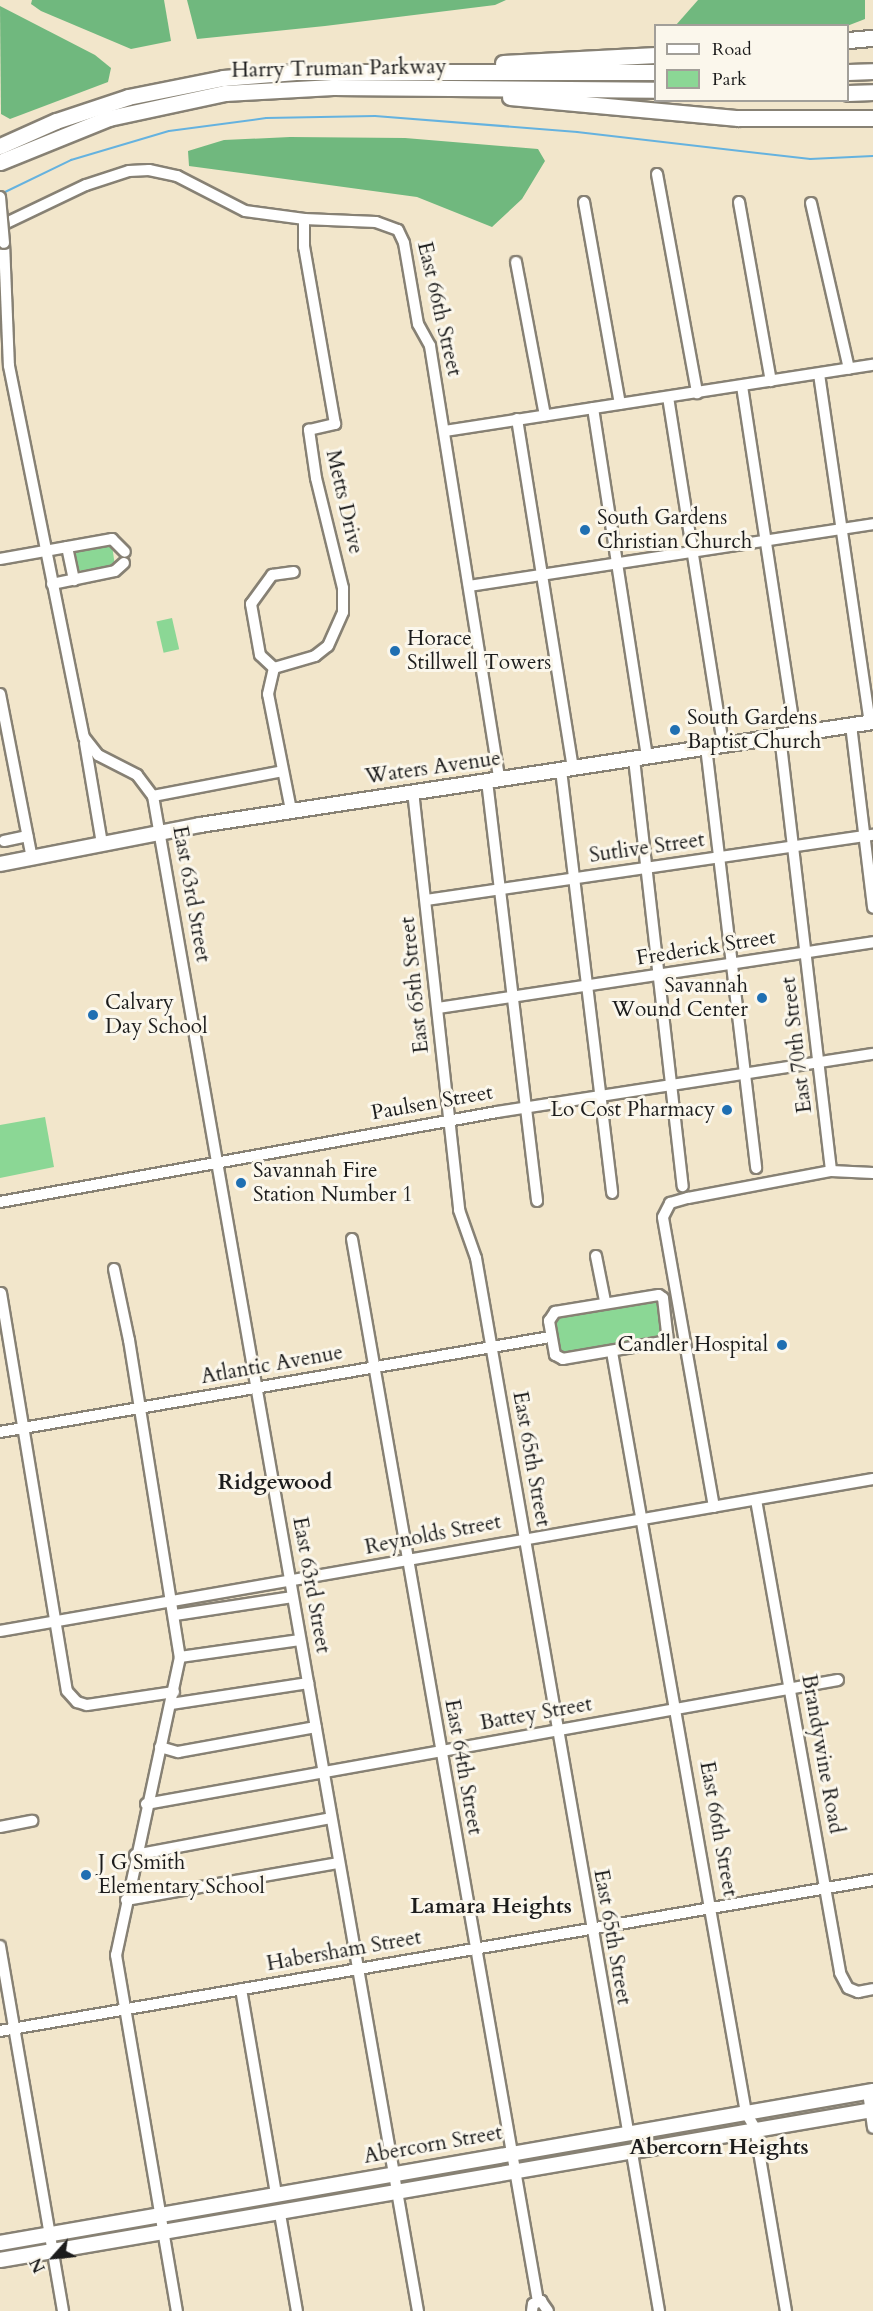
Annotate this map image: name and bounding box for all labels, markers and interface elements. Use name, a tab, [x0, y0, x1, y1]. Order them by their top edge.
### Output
legend	[654, 24, 849, 102]
text: Road	[712, 37, 752, 62]
street label: Harry Truman Parkway	[231, 55, 447, 83]
text: Park	[712, 67, 747, 92]
street label: East 66th Street	[411, 239, 467, 379]
street label: Metts Drive	[320, 448, 368, 556]
place label: South Gardens Christian Church	[597, 505, 752, 555]
marker: South Gardens Christian Church	[578, 523, 592, 537]
place label: Horace Stillwell Towers	[407, 626, 551, 676]
marker: Horace Stillwell Towers	[388, 644, 402, 658]
place label: South Gardens Baptist Church	[687, 705, 821, 755]
marker: South Gardens Baptist Church	[668, 723, 682, 737]
street label: Waters Avenue	[363, 746, 503, 790]
street label: East 63rd Street	[167, 824, 215, 964]
street label: Sutlive Street	[588, 827, 706, 869]
street label: East 65th Street	[395, 915, 435, 1055]
street label: Frederick Street	[635, 925, 777, 971]
place label: Savannah Wound Center	[612, 973, 748, 1023]
street label: East 70th Street	[776, 975, 818, 1115]
marker: Savannah Wound Center	[753, 989, 771, 1007]
place label: Calvary Day School	[105, 990, 208, 1040]
marker: Calvary Day School	[86, 1008, 100, 1022]
street label: Paulsen Street	[369, 1080, 495, 1126]
place label: Lo Cost Pharmacy	[550, 1097, 715, 1123]
marker: Lo Cost Pharmacy	[720, 1103, 734, 1117]
place label: Savannah Fire Station Number 1	[253, 1158, 413, 1208]
marker: Savannah Fire Station Number 1	[234, 1176, 248, 1190]
place label: Candler Hospital	[618, 1332, 768, 1358]
marker: Candler Hospital	[773, 1336, 791, 1354]
street label: Atlantic Avenue	[199, 1340, 345, 1390]
street label: East 65th Street	[507, 1389, 555, 1529]
district label: Ridgewood	[218, 1470, 332, 1496]
street label: Reynolds Street	[363, 1509, 503, 1561]
street label: East 63rd Street	[287, 1515, 335, 1655]
street label: Brandywine Road	[796, 1672, 848, 1836]
street label: Battey Street	[478, 1692, 594, 1736]
street label: East 64th Street	[439, 1697, 487, 1837]
street label: East 66th Street	[694, 1759, 742, 1899]
place label: J G Smith Elementary School	[98, 1850, 265, 1900]
street label: East 65th Street	[588, 1867, 636, 2007]
marker: J G Smith Elementary School	[79, 1868, 93, 1882]
district label: Lamara Heights	[410, 1894, 572, 1920]
street label: Habersham Street	[265, 1925, 423, 1977]
street label: Abercorn Street	[362, 2120, 504, 2170]
district label: Abercorn Heights	[629, 2135, 809, 2161]
north arrow	[24, 2227, 84, 2287]
text: N	[25, 2254, 51, 2276]

